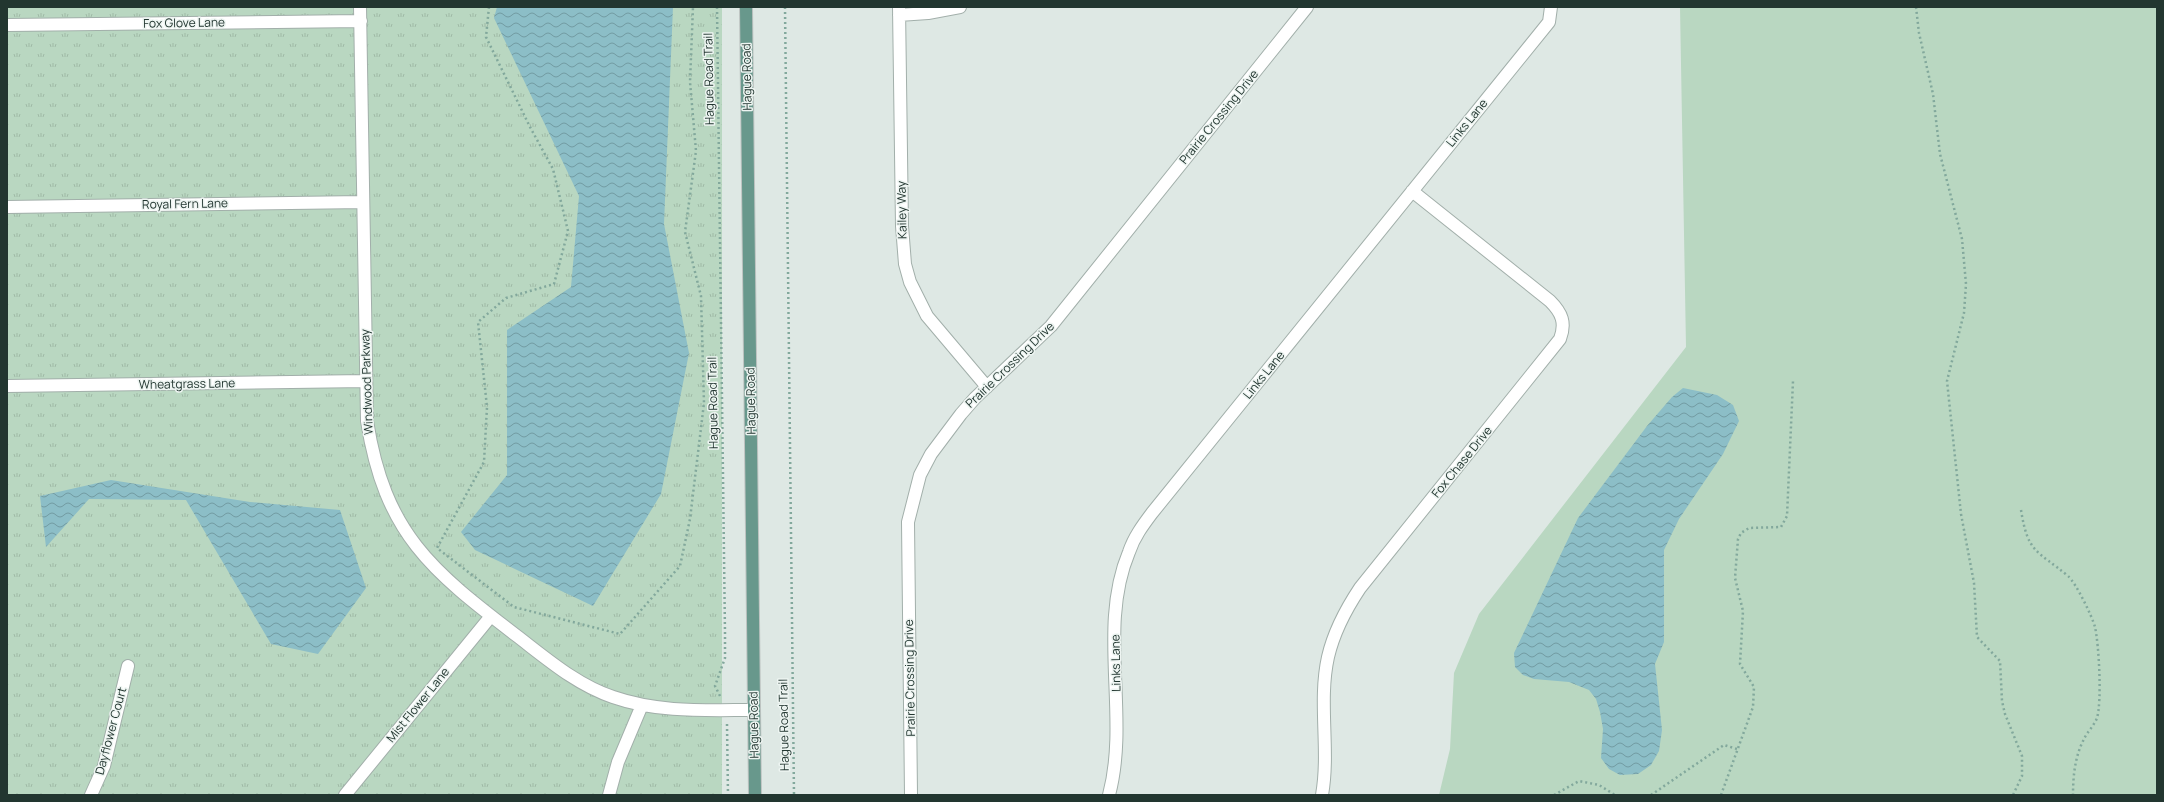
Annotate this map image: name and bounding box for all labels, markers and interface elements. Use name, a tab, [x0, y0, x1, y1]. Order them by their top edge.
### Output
street label: Fox Glove Lane	[143, 13, 225, 32]
street label: Hague Road Trail	[699, 33, 718, 125]
street label: Hague Road	[737, 43, 756, 111]
street label: Prairie Crossing Drive	[1175, 66, 1262, 168]
street label: Links Lane	[1442, 95, 1491, 150]
street label: Kailey Way	[892, 180, 911, 239]
street label: Royal Fern Lane	[142, 194, 228, 213]
street label: Prairie Crossing Drive	[962, 318, 1058, 411]
street label: Windwood Parkway	[356, 328, 377, 435]
street label: Links Lane	[1239, 347, 1288, 402]
street label: Hague Road Trail	[703, 357, 722, 449]
street label: Hague Road	[741, 367, 760, 435]
street label: Wheatgrass Lane	[139, 374, 235, 393]
street label: Fox Chase Drive	[1427, 422, 1496, 501]
street label: Prairie Crossing Drive	[900, 619, 919, 737]
street label: Links Lane	[1106, 634, 1125, 692]
street label: Mist Flower Lane	[382, 664, 453, 746]
street label: Hague Road Trail	[774, 679, 793, 771]
street label: Dayflower Court	[91, 685, 130, 777]
street label: Hague Road	[744, 691, 763, 759]

